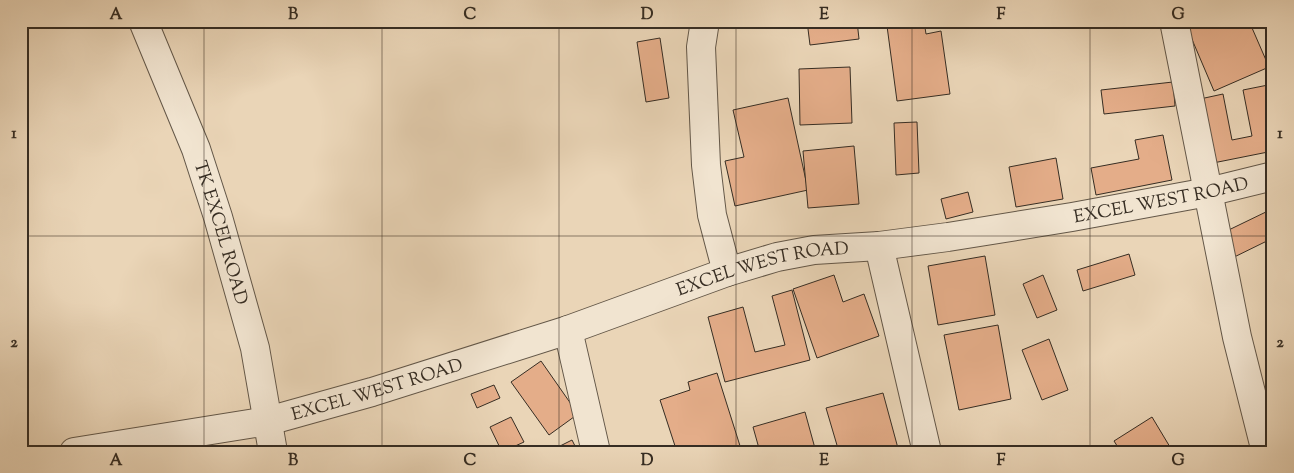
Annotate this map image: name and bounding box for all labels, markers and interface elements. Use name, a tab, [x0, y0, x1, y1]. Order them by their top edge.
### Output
text: A	[110, 4, 123, 27]
text: B	[288, 4, 298, 27]
text: C	[464, 4, 477, 27]
text: D	[641, 4, 654, 27]
text: E	[819, 4, 829, 27]
text: F	[997, 4, 1006, 27]
text: G	[1171, 4, 1185, 27]
text: 1	[11, 123, 17, 146]
text: 1	[1277, 123, 1283, 146]
street label: TK EXCEL ROAD	[186, 158, 253, 308]
street label: EXCEL WEST ROAD	[1072, 171, 1252, 231]
street label: EXCEL WEST ROAD	[673, 237, 850, 304]
text: 2	[10, 332, 18, 355]
text: 2	[1276, 332, 1284, 355]
street label: EXCEL WEST ROAD	[289, 353, 467, 429]
text: A	[110, 450, 123, 473]
text: B	[288, 450, 298, 473]
text: C	[464, 450, 477, 473]
text: D	[641, 450, 654, 473]
text: E	[819, 450, 829, 473]
text: F	[997, 450, 1006, 473]
text: G	[1171, 450, 1185, 473]

